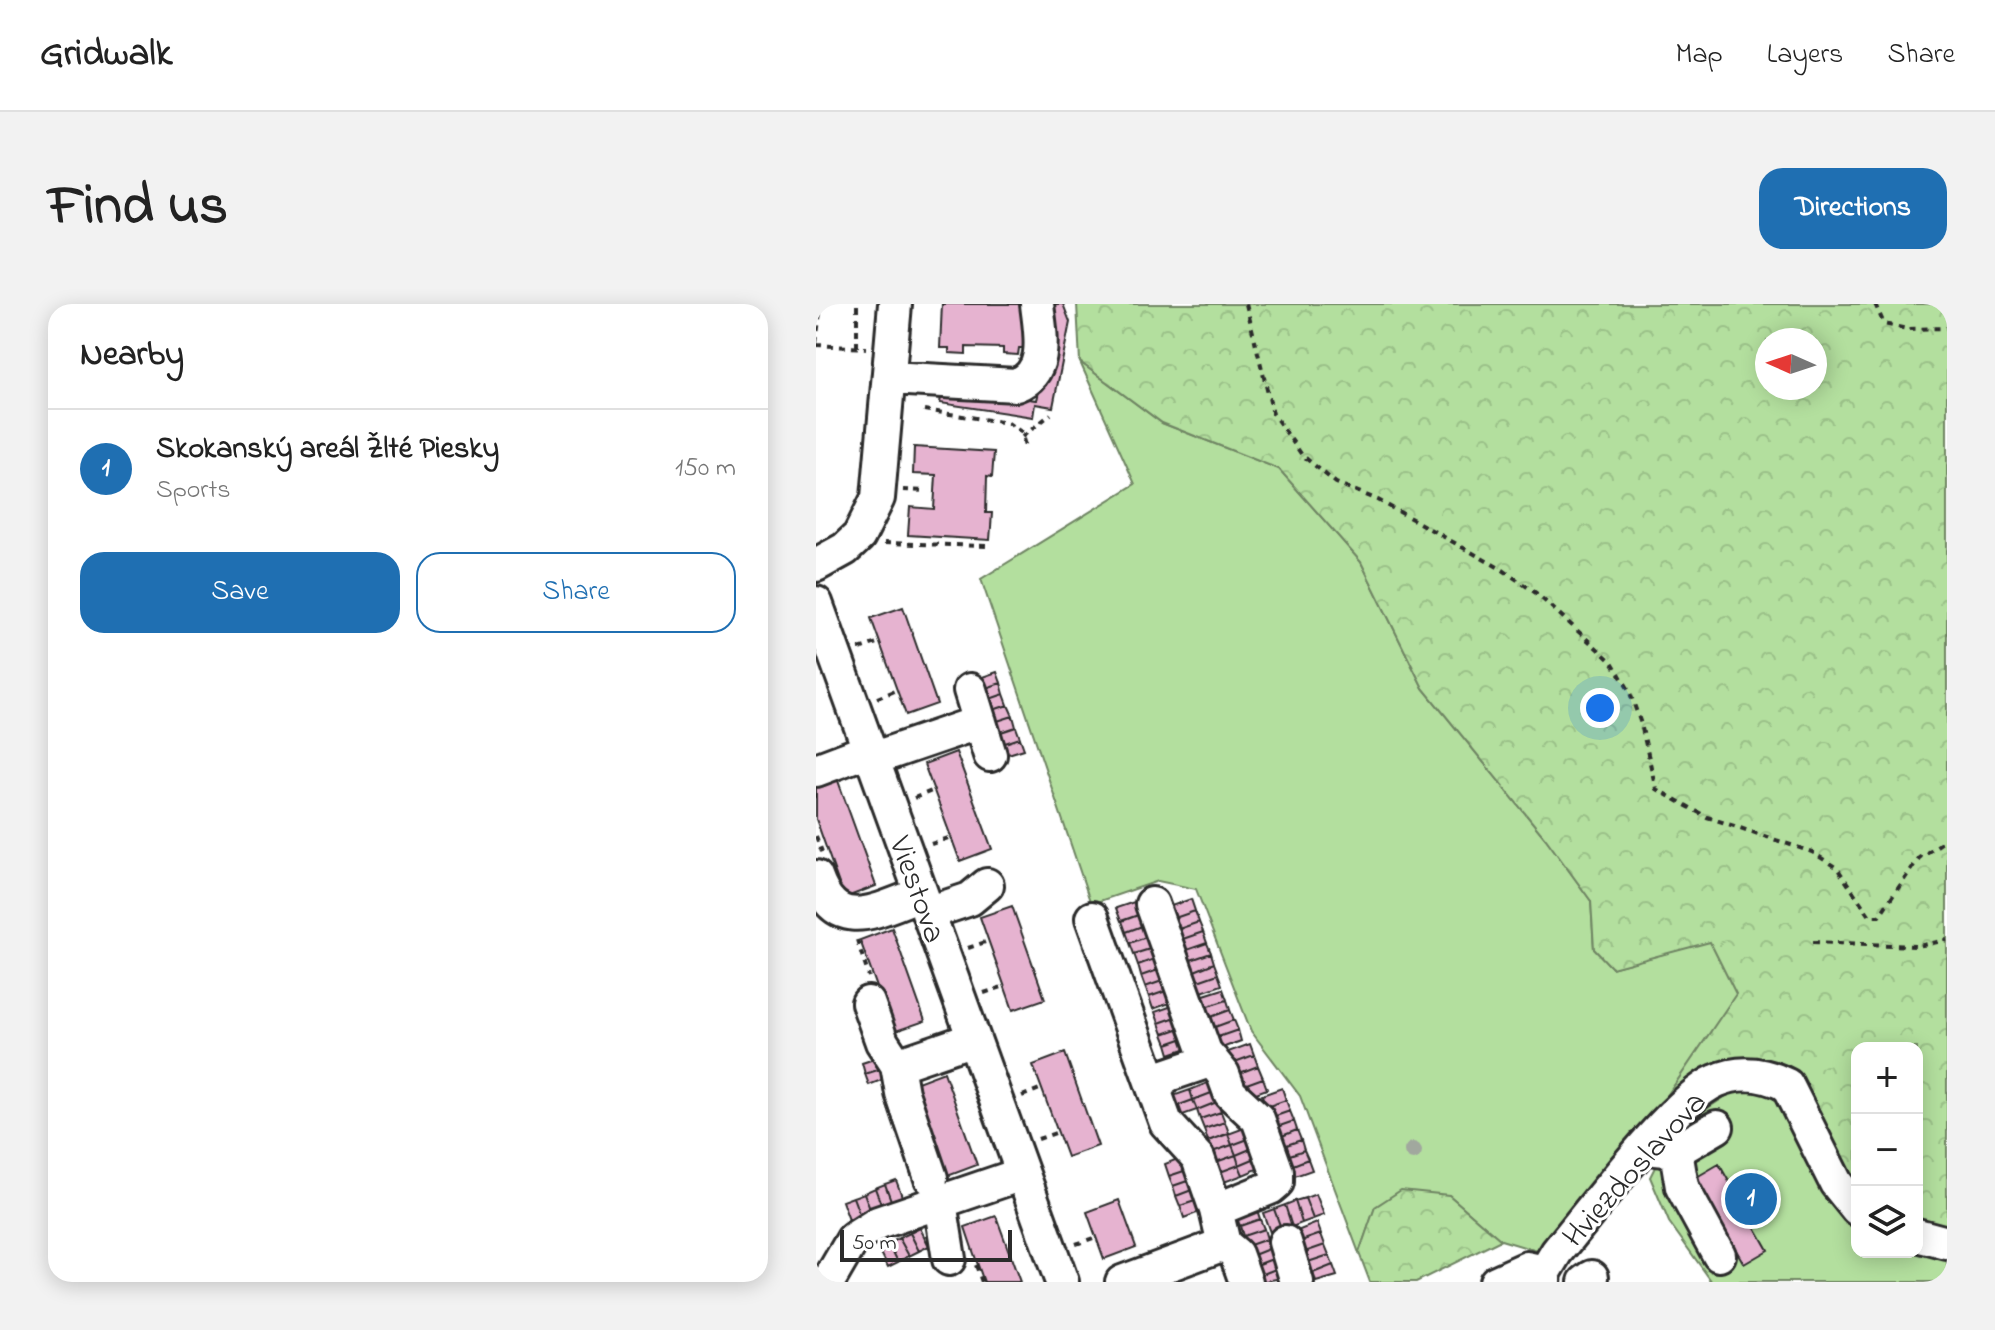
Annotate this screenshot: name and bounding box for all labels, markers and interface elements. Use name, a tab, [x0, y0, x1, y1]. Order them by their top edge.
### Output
text: Gridwalk	[40, 27, 172, 83]
text: Map	[1675, 35, 1723, 76]
text: Layers	[1767, 35, 1843, 76]
text: Share	[1887, 35, 1955, 76]
text: Find us	[48, 168, 228, 249]
button: Directions	[1759, 168, 1947, 249]
north arrow	[1755, 328, 1827, 400]
text: Nearby	[80, 331, 184, 381]
text: Skokanský areál Žlté Piesky	[156, 428, 499, 472]
text: 1	[102, 450, 110, 488]
text: 150 m	[675, 450, 736, 488]
text: Sports	[156, 472, 230, 510]
button: Save	[80, 552, 400, 633]
button: Share	[416, 552, 736, 633]
your location	[1580, 688, 1620, 728]
street label: Viestova	[874, 830, 957, 950]
map controls	[1851, 1042, 1923, 1258]
button: +	[1851, 1042, 1923, 1114]
street label: Hviezdoslavova	[1552, 1082, 1719, 1259]
button: −	[1851, 1114, 1923, 1186]
pin: 1	[1725, 1169, 1777, 1229]
button: layers	[1851, 1186, 1923, 1258]
scale bar	[840, 1226, 1012, 1262]
text: 50 m	[852, 1228, 897, 1260]

